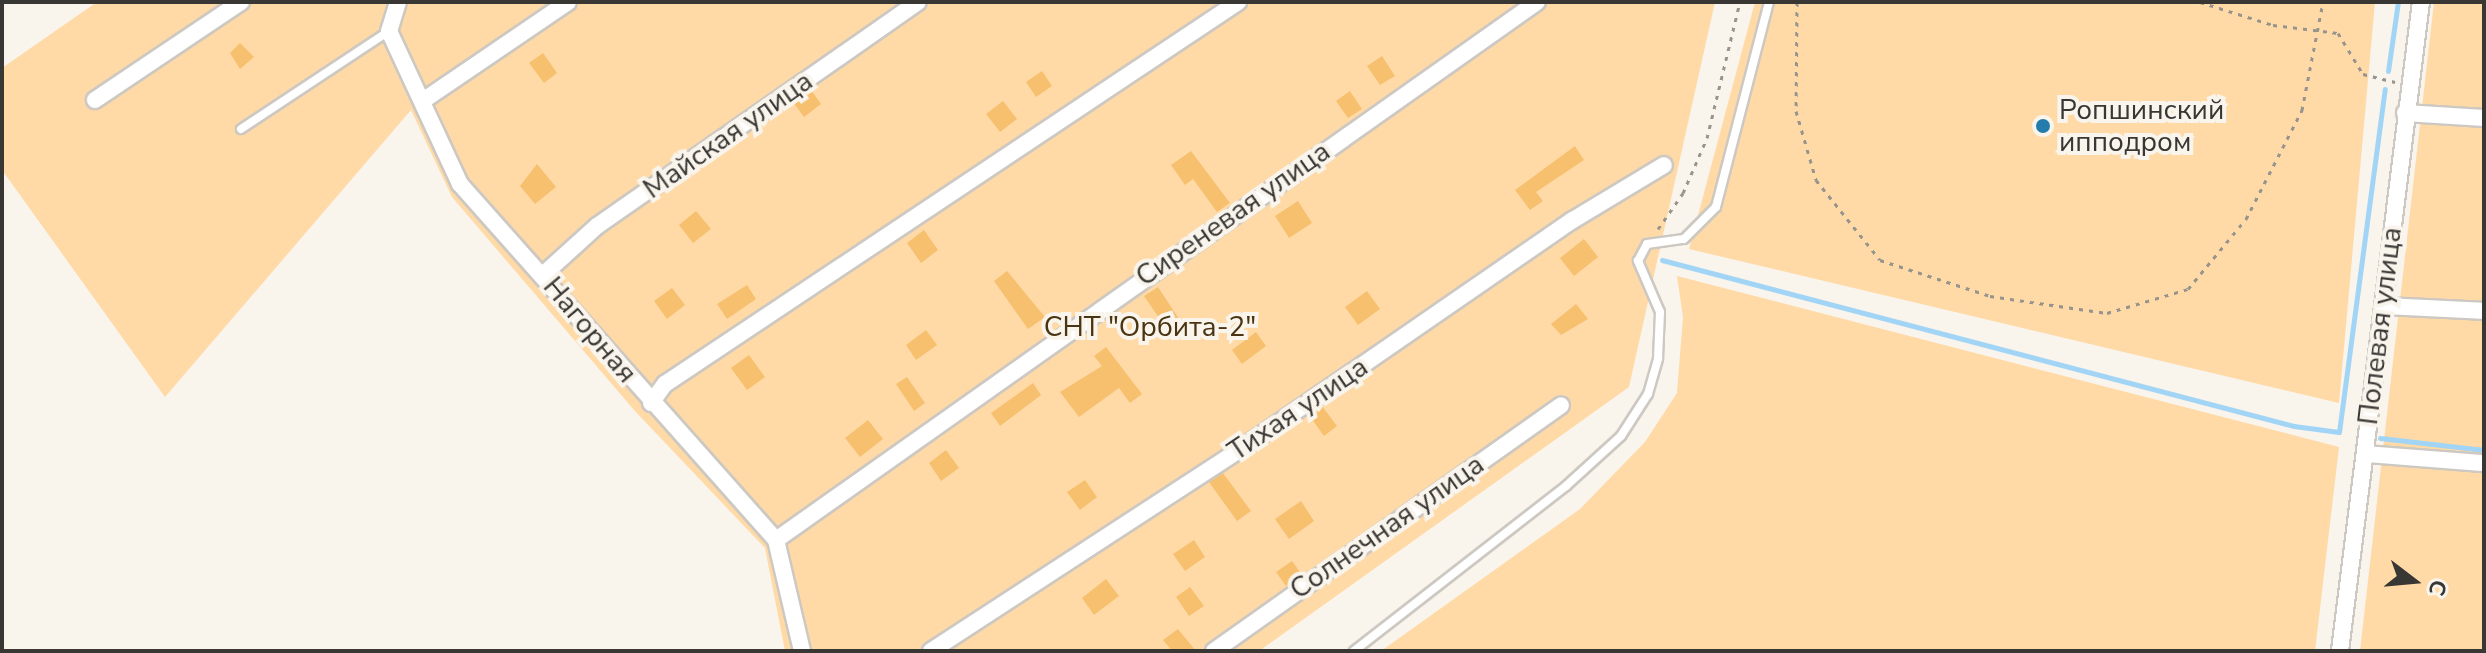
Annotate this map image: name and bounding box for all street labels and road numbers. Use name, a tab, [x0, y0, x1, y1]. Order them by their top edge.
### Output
street label: Майская улица	[637, 64, 819, 206]
street label: Сиреневая улица	[1129, 134, 1337, 294]
street label: Полевая улица	[2351, 225, 2409, 427]
street label: Нагорная	[536, 270, 644, 390]
street label: Тихая улица	[1222, 350, 1374, 468]
street label: Солнечная улица	[1283, 448, 1491, 606]

